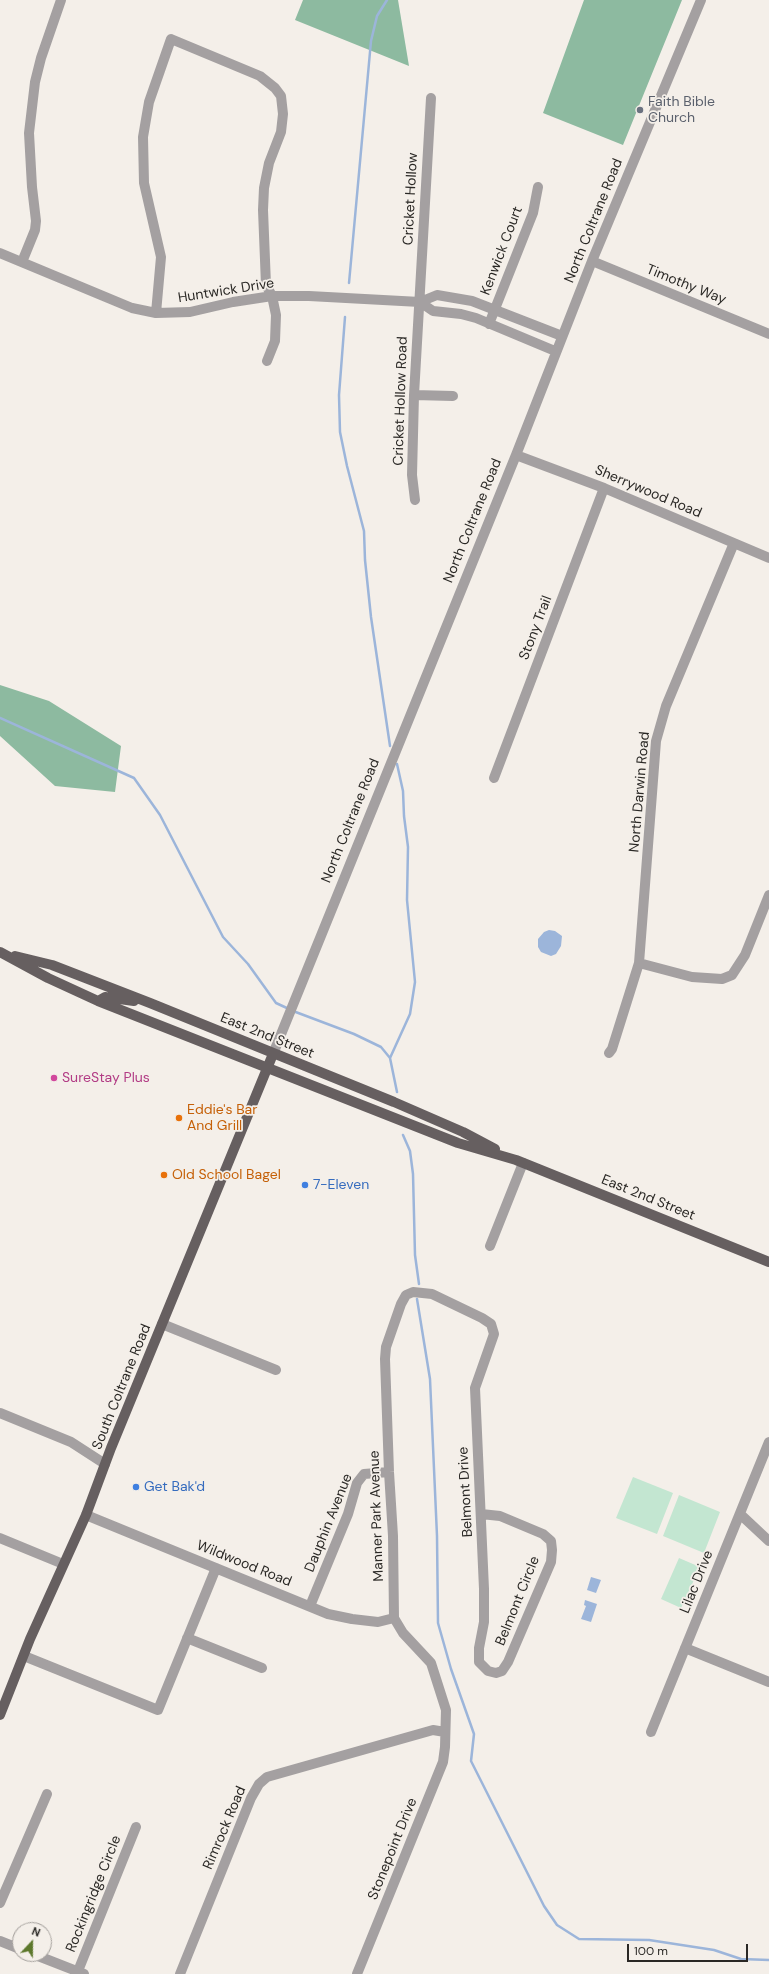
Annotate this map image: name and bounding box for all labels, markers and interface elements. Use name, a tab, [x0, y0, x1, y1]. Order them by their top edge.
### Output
place label: Faith Bible Church	[648, 94, 715, 126]
marker: Faith Bible Church	[635, 105, 645, 115]
street label: Cricket Hollow	[400, 152, 422, 246]
street label: North Coltrane Road	[561, 156, 627, 286]
street label: Kenwick Court	[477, 204, 527, 298]
street label: Timothy Way	[644, 261, 728, 309]
street label: Huntwick Drive	[177, 275, 275, 307]
street label: Cricket Hollow Road	[390, 336, 412, 466]
street label: North Coltrane Road	[440, 456, 506, 586]
street label: Sherrywood Road	[592, 462, 704, 522]
street label: Stony Trail	[516, 594, 556, 662]
street label: North Darwin Road	[626, 731, 654, 853]
street label: North Coltrane Road	[318, 756, 384, 886]
street label: East 2nd Street	[218, 1010, 316, 1062]
place label: SureStay Plus	[62, 1070, 150, 1086]
marker: SureStay Plus	[49, 1073, 59, 1083]
place label: Eddie's Bar And Grill	[187, 1102, 257, 1134]
marker: Eddie's Bar And Grill	[174, 1113, 184, 1123]
place label: Old School Bagel	[172, 1167, 281, 1183]
marker: Old School Bagel	[159, 1170, 169, 1180]
street label: East 2nd Street	[599, 1172, 697, 1224]
place label: 7-Eleven	[313, 1177, 369, 1193]
marker: 7-Eleven	[300, 1180, 310, 1190]
street label: South Coltrane Road	[89, 1322, 155, 1452]
street label: Belmont Drive	[455, 1446, 477, 1538]
street label: Manner Park Avenue	[366, 1450, 388, 1582]
street label: Dauphin Avenue	[302, 1471, 356, 1575]
place label: Get Bak'd	[144, 1479, 205, 1495]
marker: Get Bak'd	[131, 1482, 141, 1492]
street label: Wildwood Road	[194, 1537, 294, 1591]
street label: Lilac Drive	[677, 1548, 717, 1616]
street label: Belmont Circle	[492, 1554, 544, 1648]
street label: Rimrock Road	[200, 1784, 250, 1872]
street label: Stonepoint Drive	[365, 1796, 421, 1902]
street label: Rockingridge Circle	[63, 1833, 125, 1955]
north arrow	[12, 1922, 52, 1962]
text: N	[30, 1924, 42, 1940]
scale bar	[629, 1936, 750, 1962]
text: 100 m	[634, 1943, 668, 1959]

